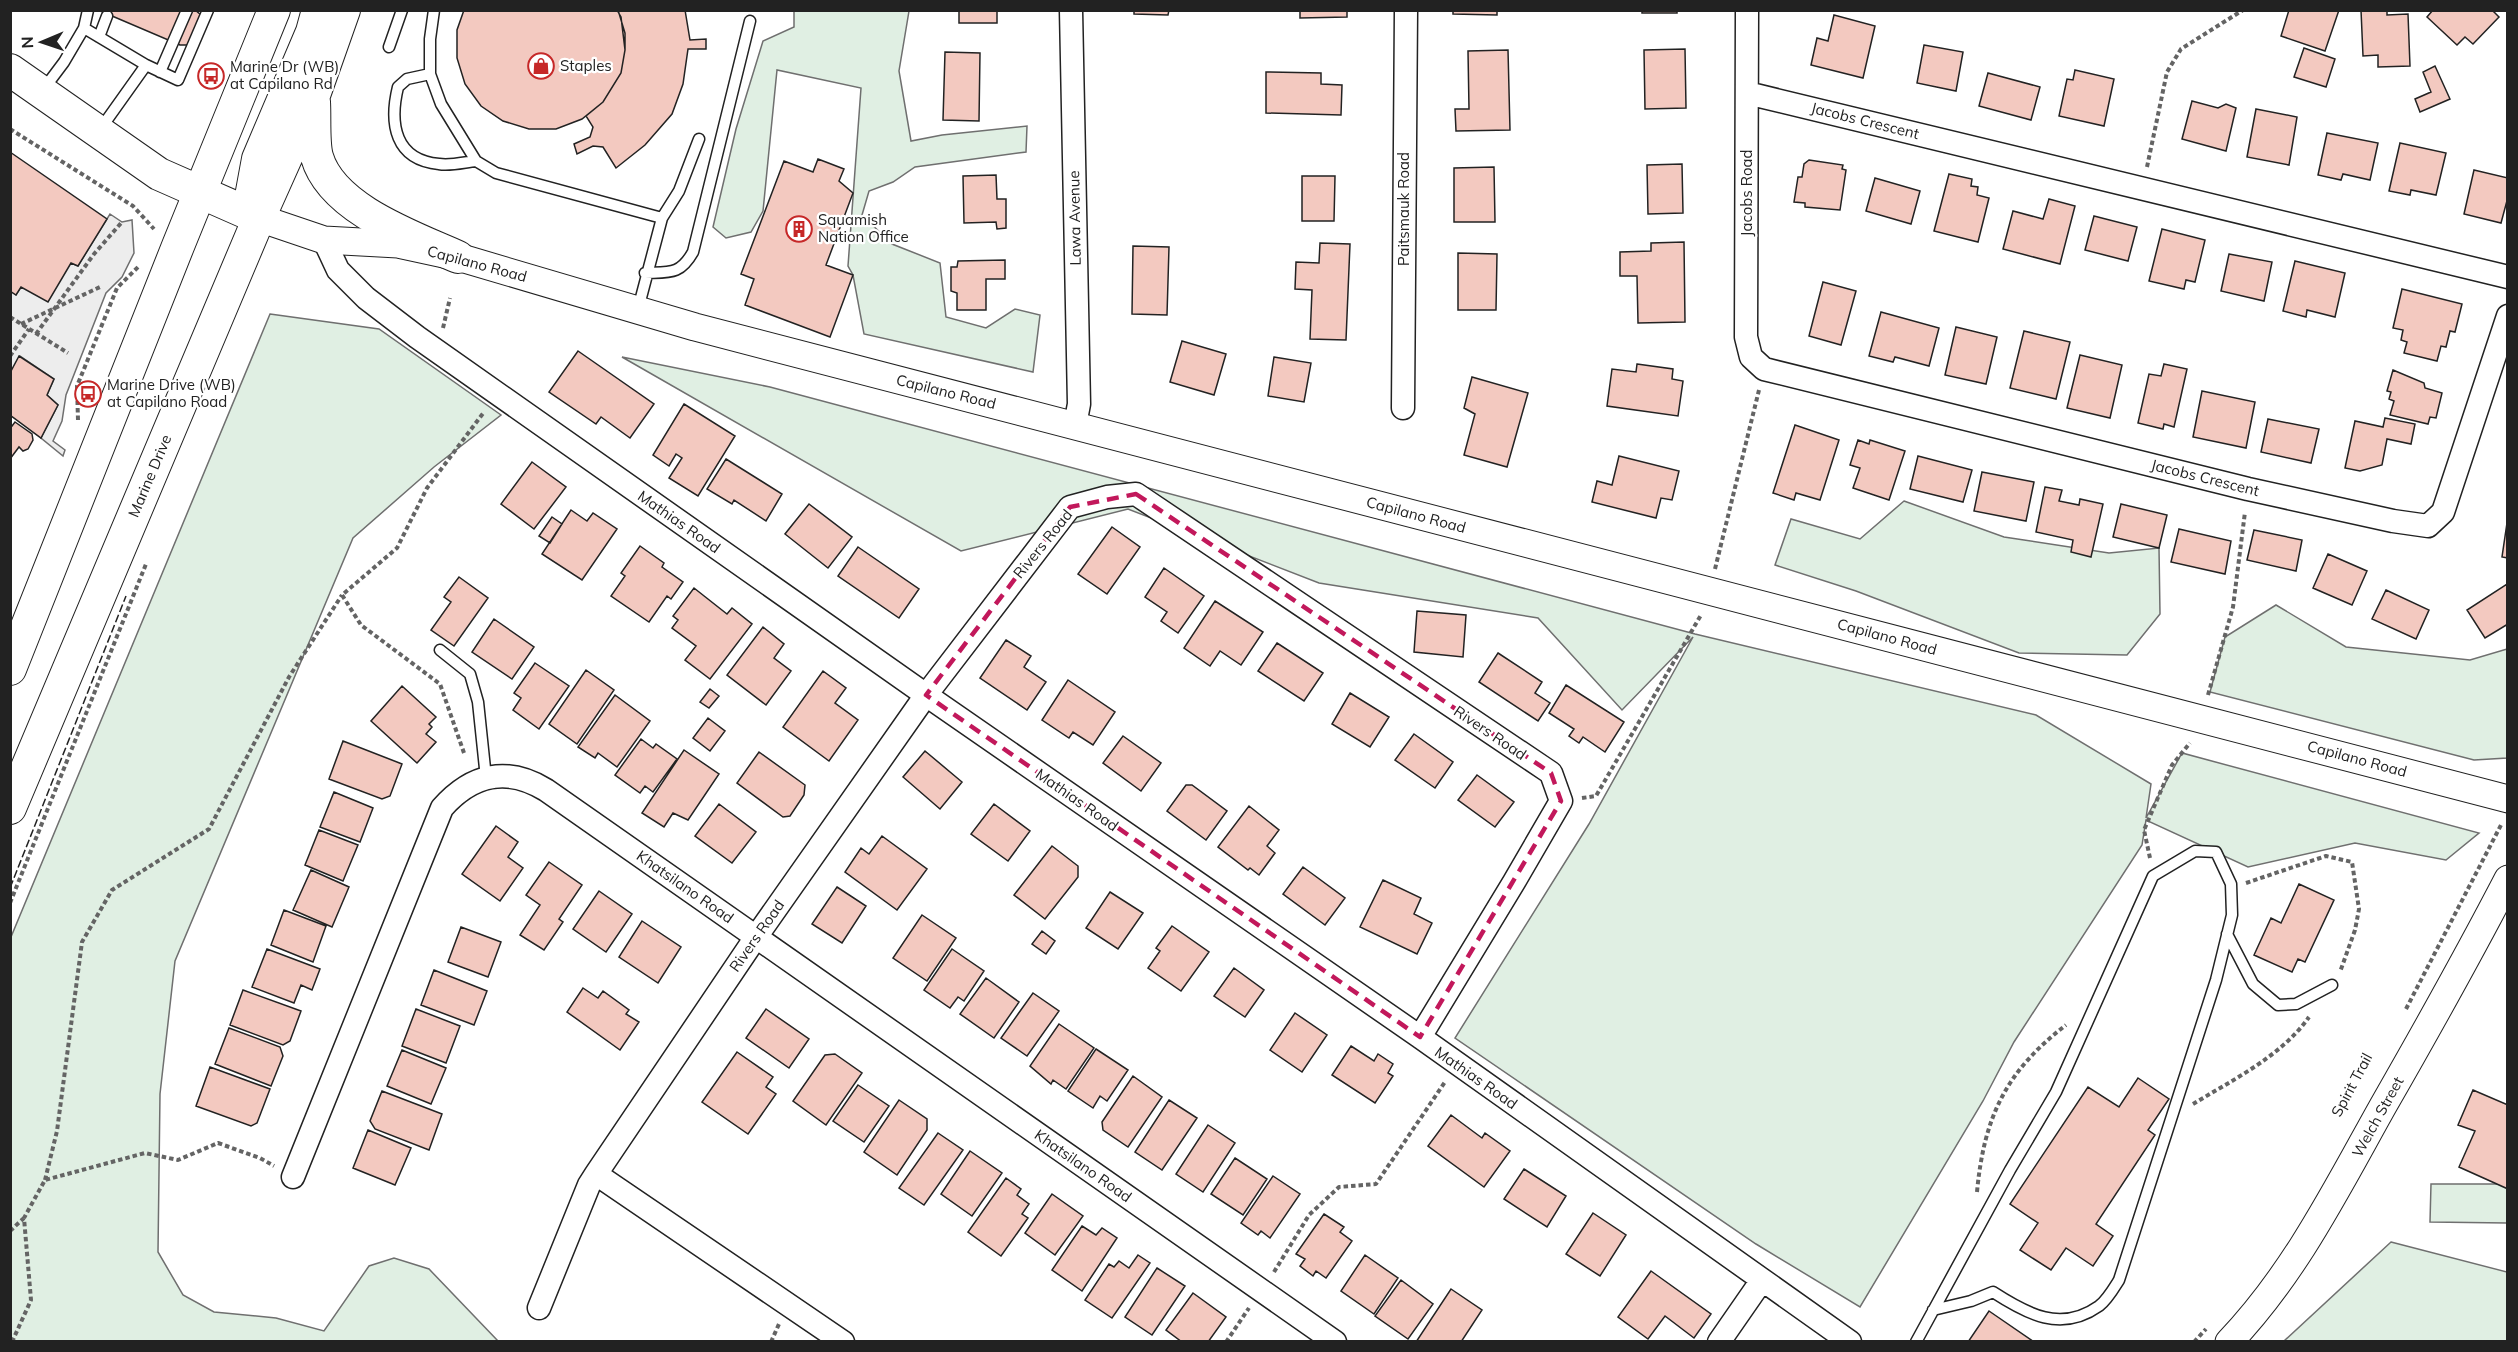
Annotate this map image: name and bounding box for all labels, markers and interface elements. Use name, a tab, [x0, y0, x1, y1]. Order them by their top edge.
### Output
north arrow	[12, 12, 72, 72]
text: N	[17, 36, 37, 49]
shop icon: Staples	[526, 51, 556, 81]
place label: Staples	[560, 56, 612, 75]
place label: Marine Dr (WB) at Capilano Rd	[230, 57, 339, 93]
bus stop icon: Marine Dr (WB) at Capilano Rd	[196, 61, 226, 91]
street label: Jacobs Crescent	[1809, 98, 1921, 143]
street label: Jacobs Road	[1737, 150, 1756, 236]
street label: Paitsmauk Road	[1394, 152, 1413, 266]
street label: Lawa Avenue	[1064, 170, 1085, 266]
place label: Squamish Nation Office	[818, 210, 909, 246]
building icon: Squamish Nation Office	[784, 214, 814, 244]
street label: Capilano Road	[425, 241, 529, 286]
street label: Capilano Road	[894, 370, 998, 413]
place label: Marine Drive (WB) at Capilano Road	[107, 375, 236, 411]
bus stop icon: Marine Drive (WB) at Capilano Road	[73, 379, 103, 409]
street label: Marine Drive	[124, 432, 175, 520]
street label: Jacobs Crescent	[2149, 455, 2261, 500]
street label: Mathias Road	[634, 486, 724, 557]
street label: Capilano Road	[1364, 492, 1468, 537]
street label: Rivers Road	[1009, 505, 1076, 582]
street label: Capilano Road	[1835, 614, 1939, 659]
street label: Rivers Road	[1450, 701, 1530, 764]
street label: Capilano Road	[2305, 736, 2409, 781]
street label: Mathias Road	[1032, 764, 1122, 835]
street label: Khatsilano Road	[633, 846, 738, 927]
street label: Rivers Road	[725, 896, 788, 975]
street label: Mathias Road	[1431, 1042, 1521, 1113]
street label: Spirit Trail	[2327, 1050, 2376, 1120]
street label: Welch Street	[2348, 1073, 2407, 1160]
street label: Khatsilano Road	[1031, 1125, 1136, 1206]

